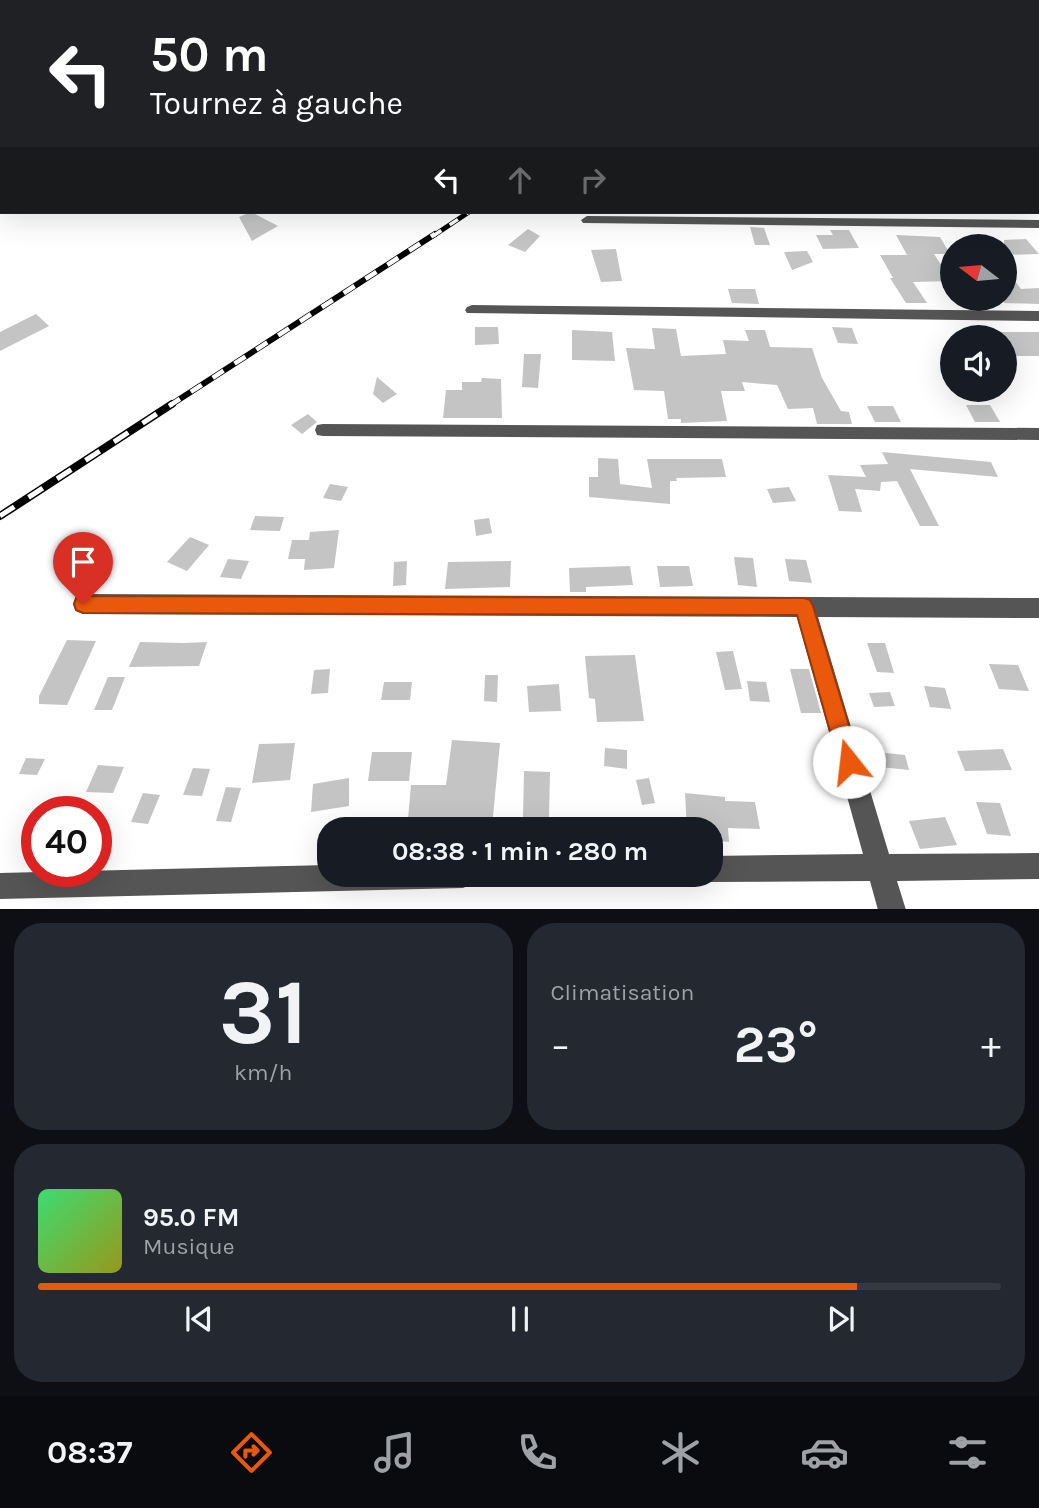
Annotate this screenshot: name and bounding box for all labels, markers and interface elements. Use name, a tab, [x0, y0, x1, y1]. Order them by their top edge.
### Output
text: 50 m	[150, 26, 268, 83]
icon: left	[35, 28, 126, 119]
text: Tournez à gauche	[150, 85, 403, 122]
icon: left	[428, 161, 466, 199]
icon: ahead	[501, 161, 539, 199]
icon: right	[574, 161, 612, 199]
north arrow	[940, 234, 1017, 312]
map controls	[940, 234, 1017, 402]
button: sound	[940, 325, 1017, 402]
pin	[53, 532, 113, 604]
icon: arrive	[64, 543, 102, 581]
position arrow	[812, 725, 886, 799]
speed limit sign: 40	[21, 796, 112, 887]
text: 08:38 · 1 min · 280 m	[392, 836, 648, 867]
text: 31	[219, 960, 308, 1066]
text: Climatisation	[551, 979, 694, 1006]
text: 23°	[734, 1014, 818, 1075]
text: −	[551, 1023, 570, 1068]
text: +	[981, 1023, 1001, 1068]
text: km/h	[234, 1059, 292, 1086]
text: 95.0 FM	[143, 1202, 240, 1233]
text: Musique	[143, 1233, 235, 1260]
icon: previous	[180, 1300, 218, 1338]
icon: pause	[501, 1300, 539, 1338]
icon: next	[822, 1300, 860, 1338]
icon: directions	[227, 1428, 276, 1477]
icon: music	[370, 1428, 419, 1477]
icon: phone	[513, 1428, 562, 1477]
icon: climate	[656, 1428, 705, 1477]
icon: car	[800, 1428, 849, 1477]
icon: filters	[943, 1428, 992, 1477]
text: 08:37	[47, 1434, 133, 1471]

